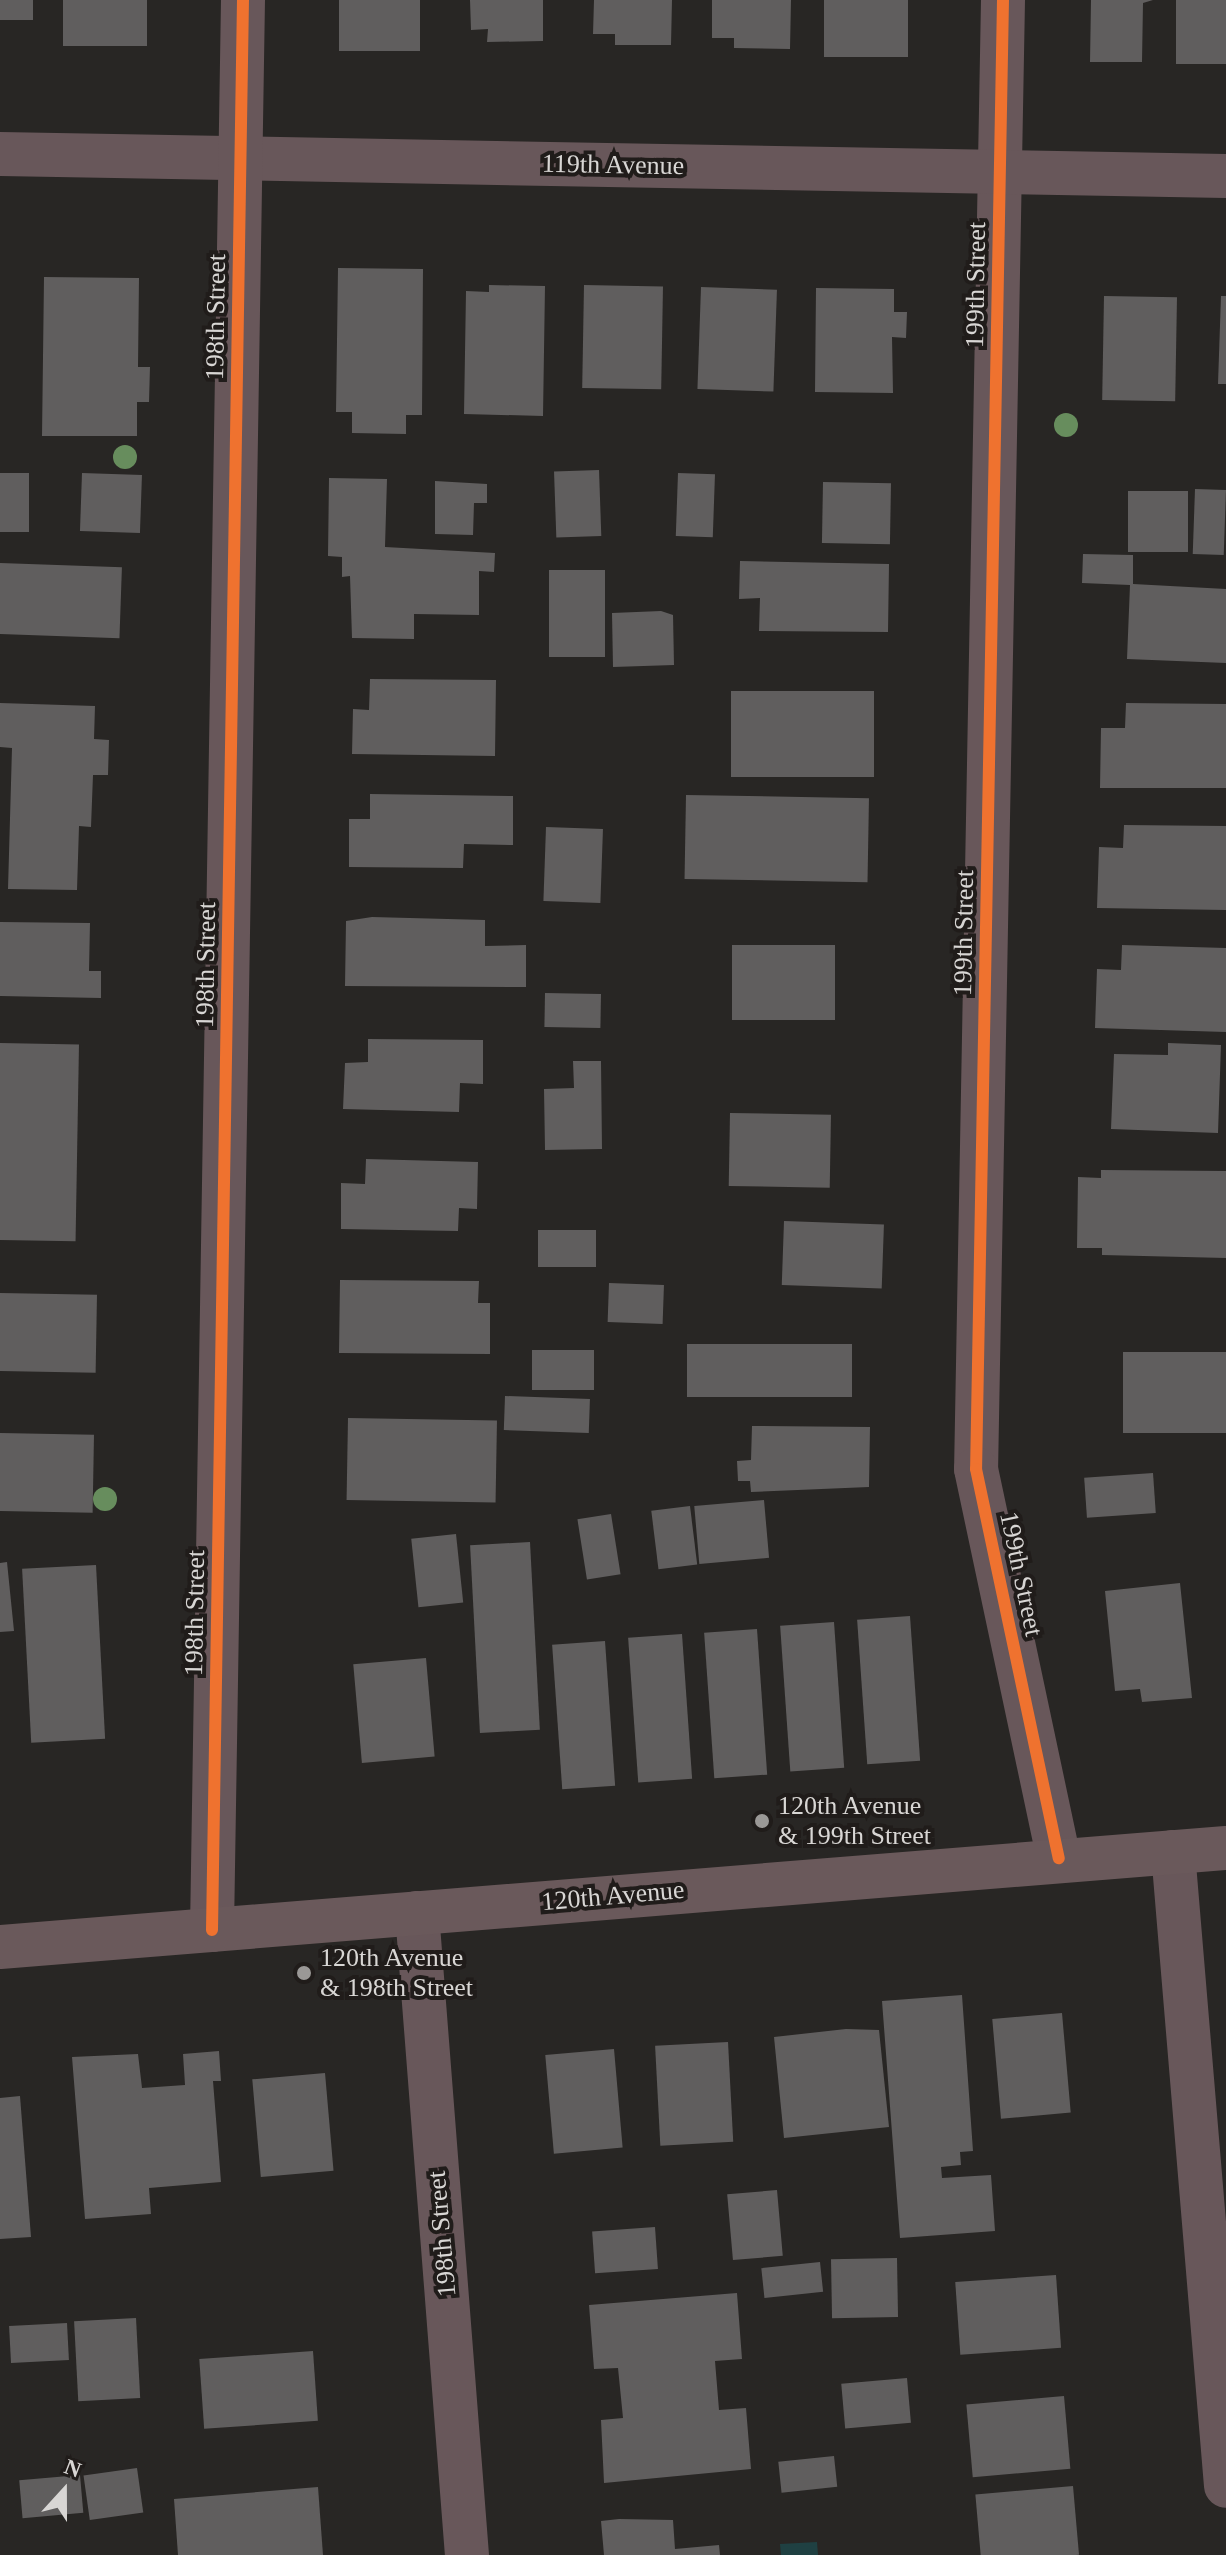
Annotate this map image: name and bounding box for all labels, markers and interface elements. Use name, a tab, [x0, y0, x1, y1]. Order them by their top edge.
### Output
street label: 119th Avenue	[541, 148, 685, 182]
street label: 199th Street	[959, 222, 993, 348]
street label: 198th Street	[199, 254, 233, 380]
street label: 199th Street	[947, 870, 981, 996]
street label: 198th Street	[189, 902, 223, 1028]
street label: 199th Street	[993, 1509, 1049, 1639]
street label: 198th Street	[178, 1550, 212, 1676]
place label: 120th Avenue & 199th Street	[778, 1790, 931, 1852]
marker: 120th Avenue & 199th Street	[753, 1812, 771, 1830]
street label: 120th Avenue	[540, 1874, 686, 1918]
place label: 120th Avenue & 198th Street	[320, 1942, 473, 2004]
marker: 120th Avenue & 198th Street	[295, 1964, 313, 1982]
street label: 198th Street	[421, 2170, 463, 2298]
north arrow	[24, 2451, 104, 2531]
text: N	[61, 2454, 85, 2483]

